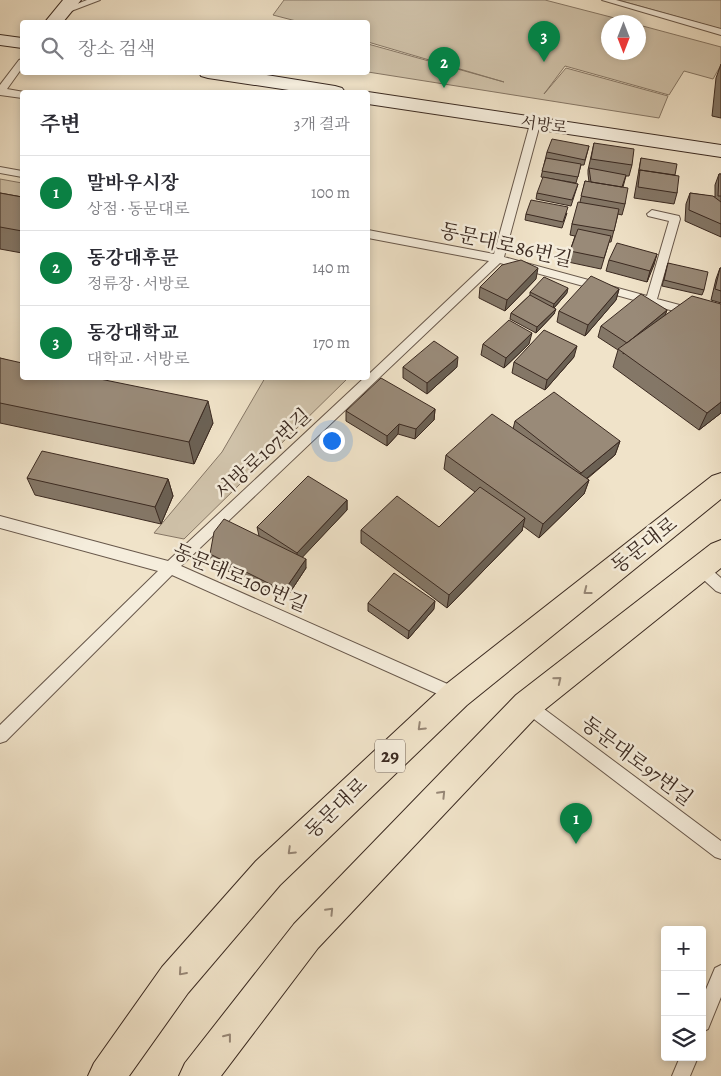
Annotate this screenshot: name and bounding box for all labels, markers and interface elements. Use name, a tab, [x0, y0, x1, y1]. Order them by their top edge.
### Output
north arrow	[601, 15, 646, 60]
search box	[20, 20, 370, 75]
pin: 3	[528, 21, 560, 62]
icon: search	[38, 34, 66, 62]
text: 장소 검색	[78, 36, 155, 62]
pin: 2	[428, 47, 460, 88]
text: 주변	[40, 110, 81, 138]
street label: 서방로	[520, 111, 569, 139]
text: 3개 결과	[294, 113, 350, 135]
text: 말바우시장	[87, 170, 179, 196]
text: 1	[53, 182, 59, 204]
text: 100 m	[311, 182, 350, 204]
text: 상점 · 동문대로	[87, 198, 189, 220]
street label: 동문대로86번길	[437, 217, 575, 273]
text: 동강대후문	[87, 245, 179, 271]
text: 2	[52, 257, 60, 279]
text: 140 m	[312, 257, 350, 279]
text: 정류장 · 서방로	[87, 273, 189, 295]
text: 동강대학교	[87, 320, 179, 346]
text: 3	[53, 332, 59, 354]
text: 170 m	[313, 332, 350, 354]
text: 대학교 · 서방로	[87, 348, 189, 370]
street label: 서방로107번길	[209, 402, 317, 506]
your location	[319, 428, 345, 454]
street label: 동문대로	[605, 511, 683, 579]
street label: 동문대로100번길	[168, 537, 312, 619]
one-way arrow	[584, 585, 593, 593]
one-way arrow	[553, 677, 562, 686]
street label: 동문대로97번길	[576, 710, 698, 812]
one-way arrow	[417, 721, 426, 730]
road number: 29	[375, 739, 405, 772]
street label: 동문대로	[299, 771, 373, 845]
one-way arrow	[436, 790, 445, 799]
pin: 1	[560, 803, 592, 844]
one-way arrow	[287, 845, 296, 854]
one-way arrow	[324, 908, 333, 917]
map controls	[661, 926, 706, 1061]
button: +	[661, 926, 706, 971]
one-way arrow	[178, 966, 187, 975]
button: −	[661, 971, 706, 1016]
button: layers	[661, 1016, 706, 1061]
one-way arrow	[223, 1034, 231, 1043]

